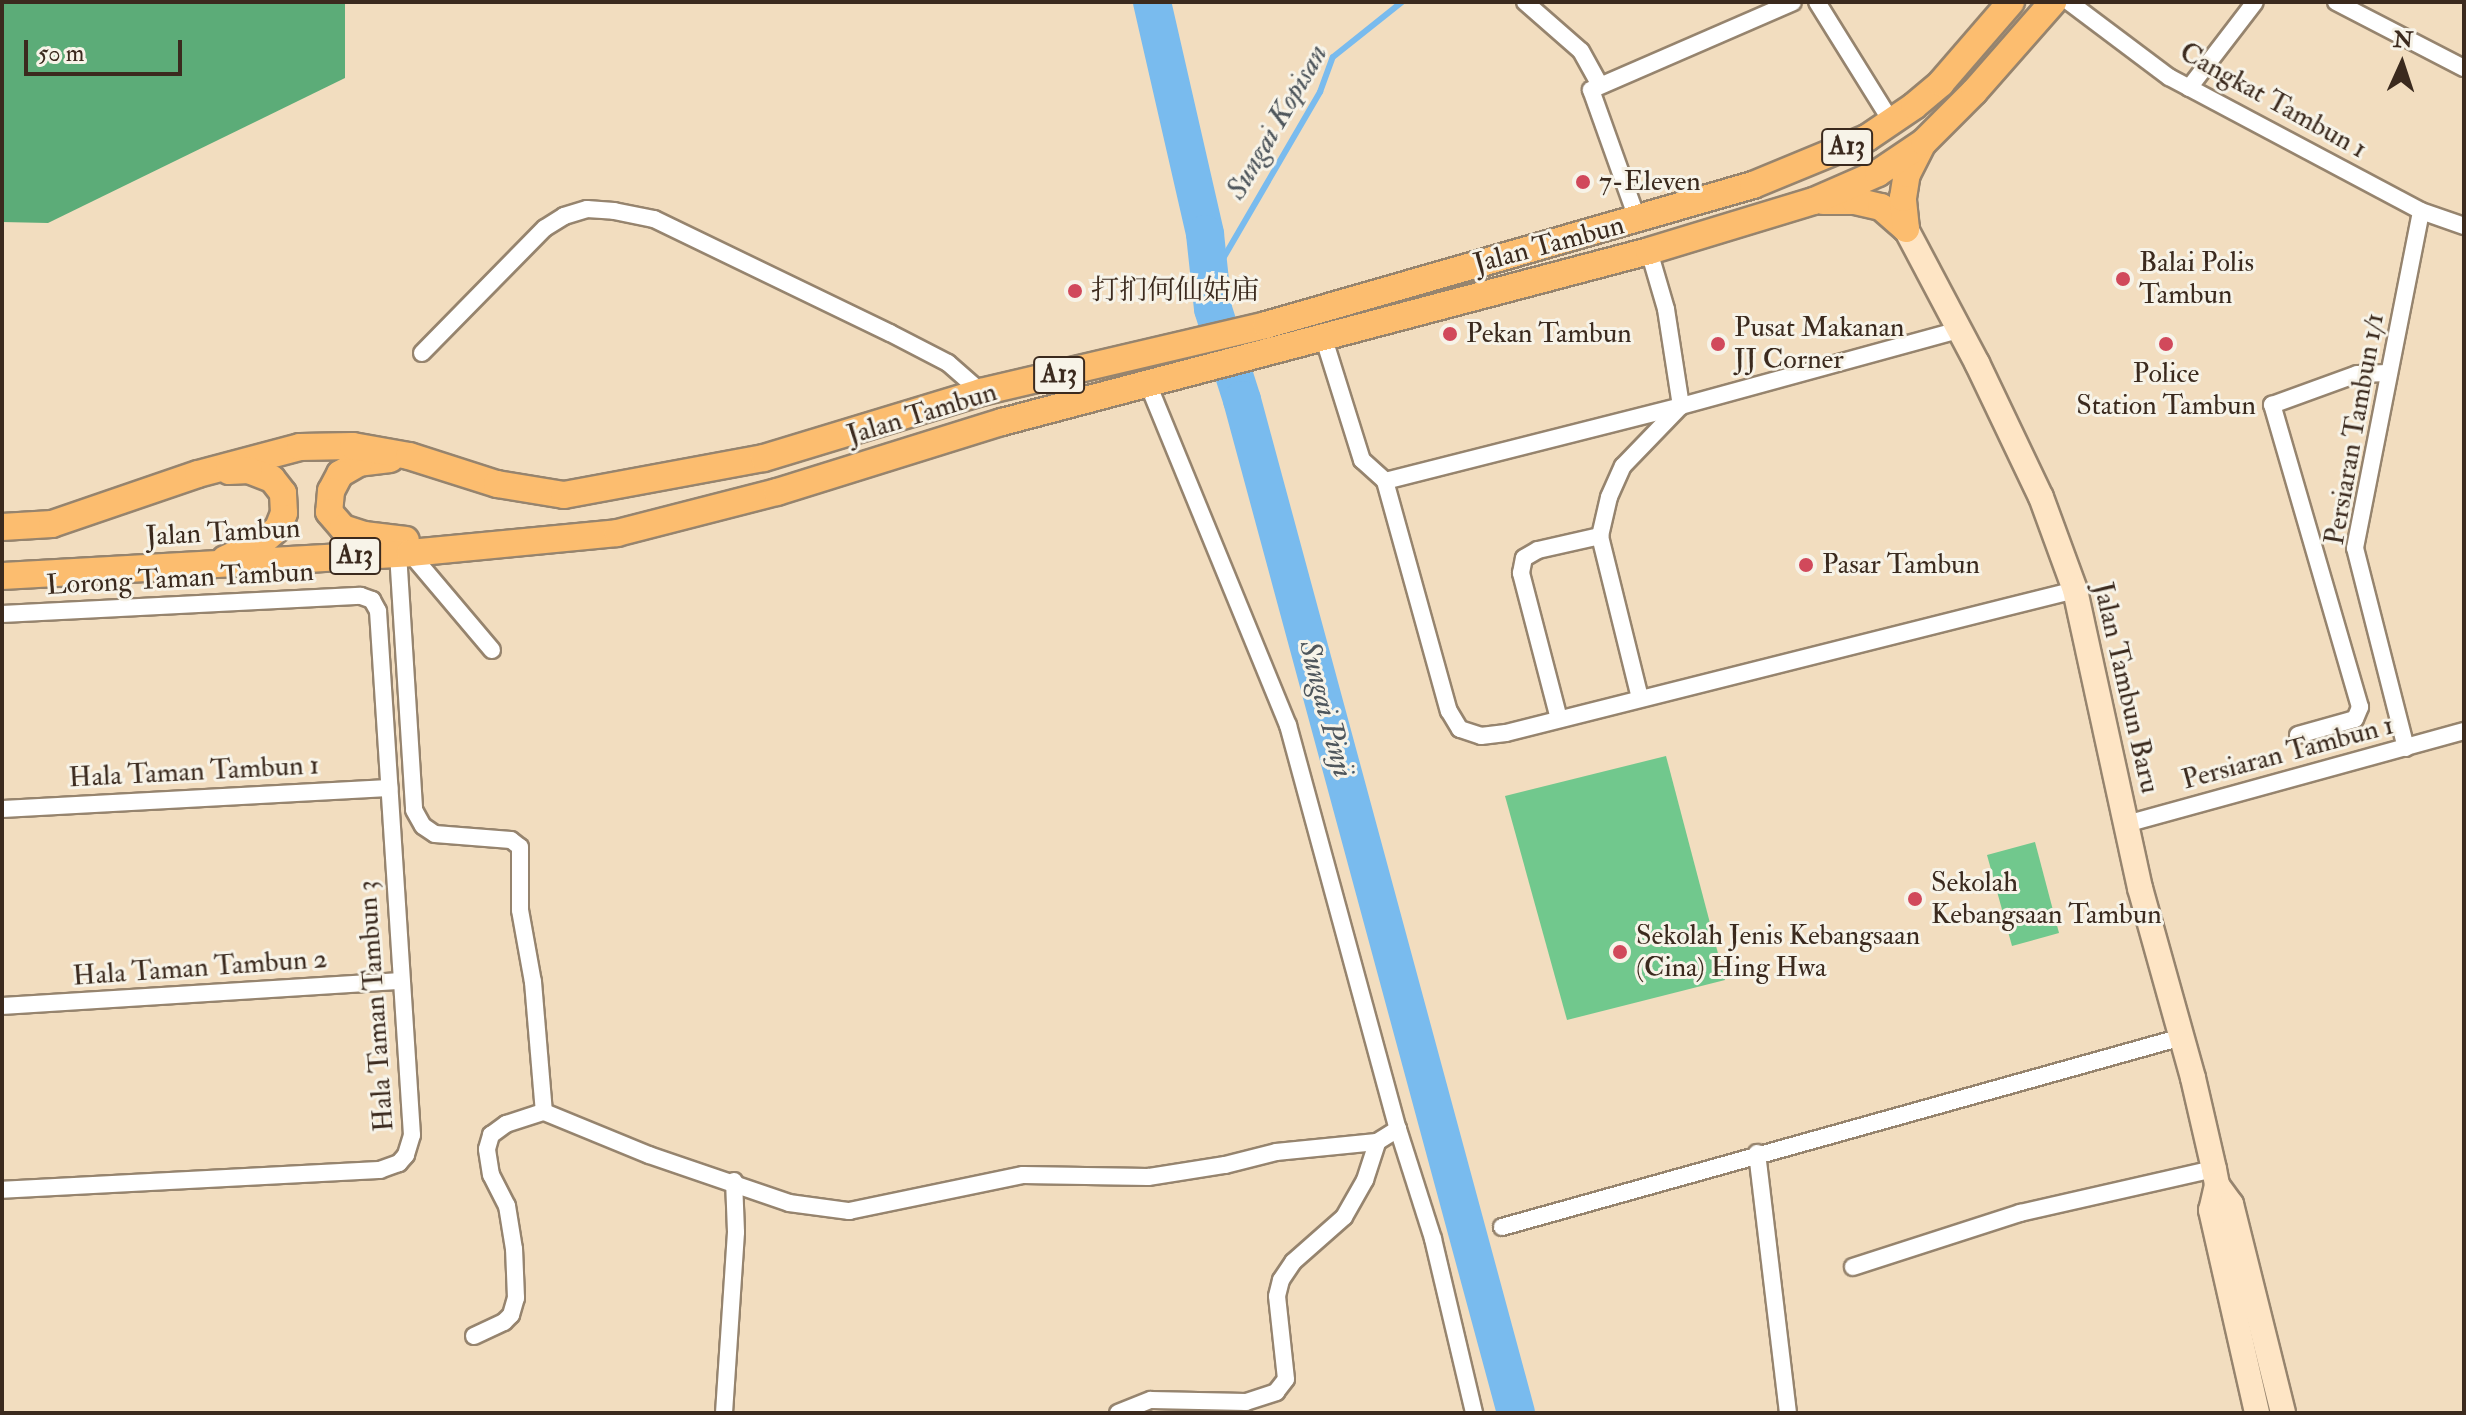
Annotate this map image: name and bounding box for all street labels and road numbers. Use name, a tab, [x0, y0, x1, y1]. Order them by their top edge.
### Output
street label: Cangkat Tambun 1	[2173, 36, 2373, 166]
road number: A13	[1821, 125, 1873, 169]
street label: Jalan Tambun	[1470, 209, 1628, 281]
street label: Persiaran Tambun 1/1	[2318, 310, 2392, 548]
road number: A13	[1033, 353, 1085, 397]
street label: Jalan Tambun	[843, 375, 1001, 453]
street label: Jalan Tambun	[145, 512, 301, 554]
road number: A13	[329, 534, 381, 578]
street label: Lorong Taman Tambun	[45, 555, 315, 603]
street label: Jalan Tambun Baru	[2085, 579, 2167, 797]
street label: Persiaran Tambun 1	[2178, 709, 2398, 797]
street label: Hala Taman Tambun 1	[68, 749, 320, 795]
street label: Hala Taman Tambun 3	[350, 879, 402, 1133]
street label: Hala Taman Tambun 2	[72, 942, 328, 994]

